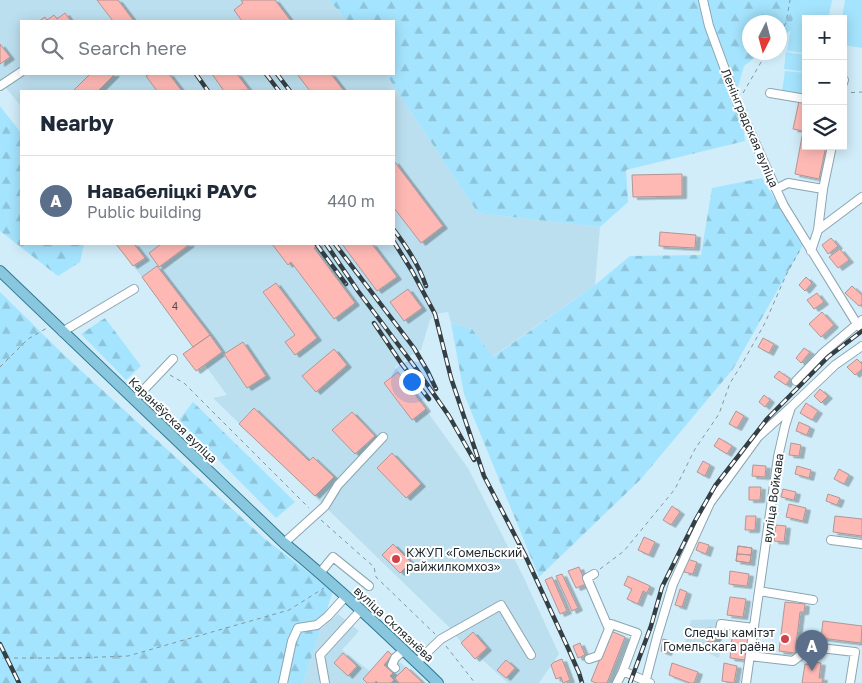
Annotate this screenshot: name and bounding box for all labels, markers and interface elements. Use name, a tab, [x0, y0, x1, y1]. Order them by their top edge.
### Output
north arrow	[742, 15, 787, 60]
map controls	[802, 15, 847, 150]
button: +	[802, 15, 847, 60]
search box	[20, 20, 395, 75]
icon: search	[38, 34, 66, 62]
text: Search here	[78, 36, 187, 59]
button: −	[802, 60, 847, 105]
street label: Ленінградская вуліца	[718, 66, 782, 190]
button: layers	[802, 105, 847, 150]
text: Nearby	[40, 110, 114, 136]
text: Навабеліцкі РАУС	[87, 179, 257, 202]
text: A	[50, 191, 62, 211]
text: 440 m	[327, 191, 375, 211]
text: Public building	[87, 202, 202, 222]
house number: 4	[172, 300, 178, 312]
your location	[399, 369, 425, 395]
street label: Каранёўская вуліца	[126, 374, 220, 466]
street label: вуліца Войкава	[759, 452, 787, 544]
place label: КЖУП «Гомельский райжилкомхоз»	[406, 545, 522, 574]
marker: КЖУП «Гомельский райжилкомхоз»	[390, 553, 402, 565]
street label: вуліца Склязнёва	[351, 583, 437, 665]
place label: Следчы камітэт Гомельскага раёна	[663, 625, 775, 654]
pin: A	[796, 630, 828, 671]
marker: Следчы камітэт Гомельскага раёна	[779, 633, 791, 645]

